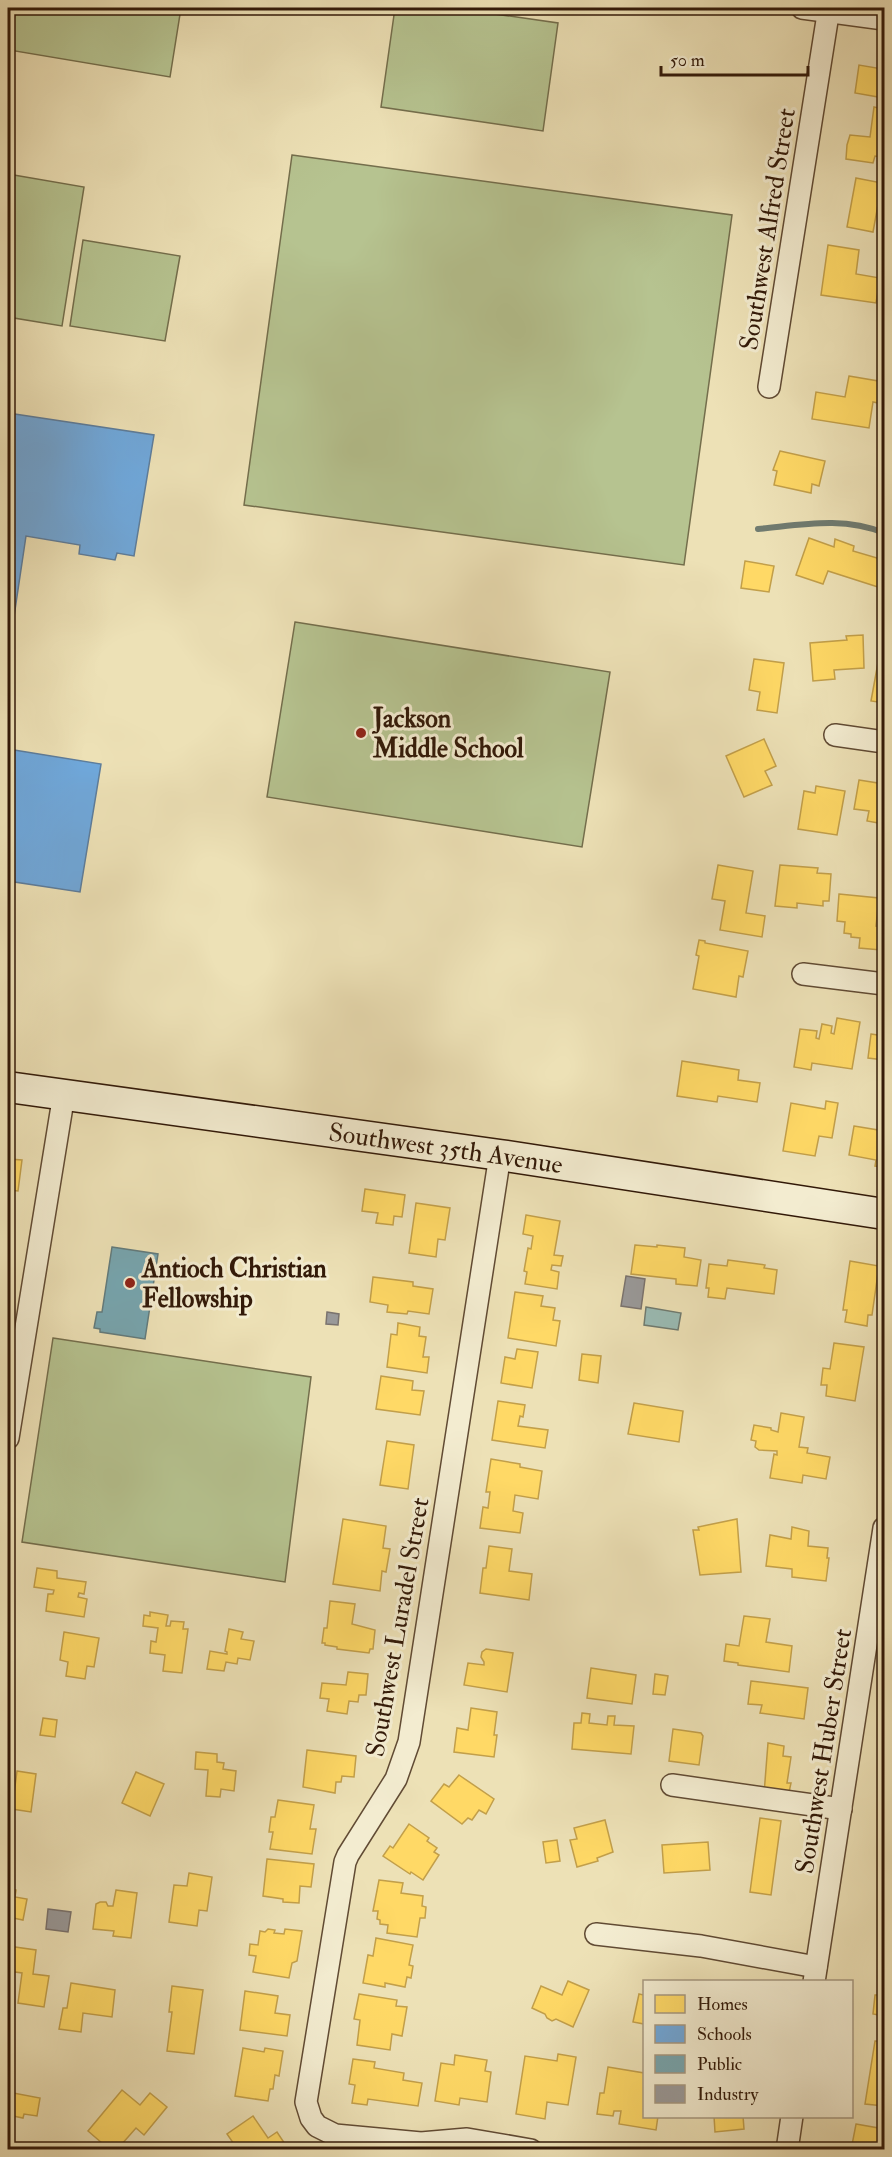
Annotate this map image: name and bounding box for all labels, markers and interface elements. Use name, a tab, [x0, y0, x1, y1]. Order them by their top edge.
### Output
scale bar	[661, 39, 808, 77]
text: 50 m	[670, 49, 705, 72]
street label: Southwest Alfred Street	[733, 106, 803, 352]
place label: Jackson Middle School	[371, 703, 524, 765]
marker: Jackson Middle School	[354, 726, 368, 740]
street label: Southwest 35th Avenue	[327, 1116, 565, 1181]
place label: Antioch Christian Fellowship	[141, 1253, 327, 1316]
marker: Antioch Christian Fellowship	[123, 1276, 137, 1290]
street label: Southwest Luradel Street	[359, 1495, 437, 1759]
street label: Southwest Huber Street	[789, 1626, 859, 1876]
legend	[643, 1980, 853, 2118]
text: Homes	[697, 1993, 748, 2016]
text: Schools	[697, 2023, 752, 2046]
text: Public	[697, 2053, 742, 2076]
text: Industry	[697, 2083, 759, 2106]

